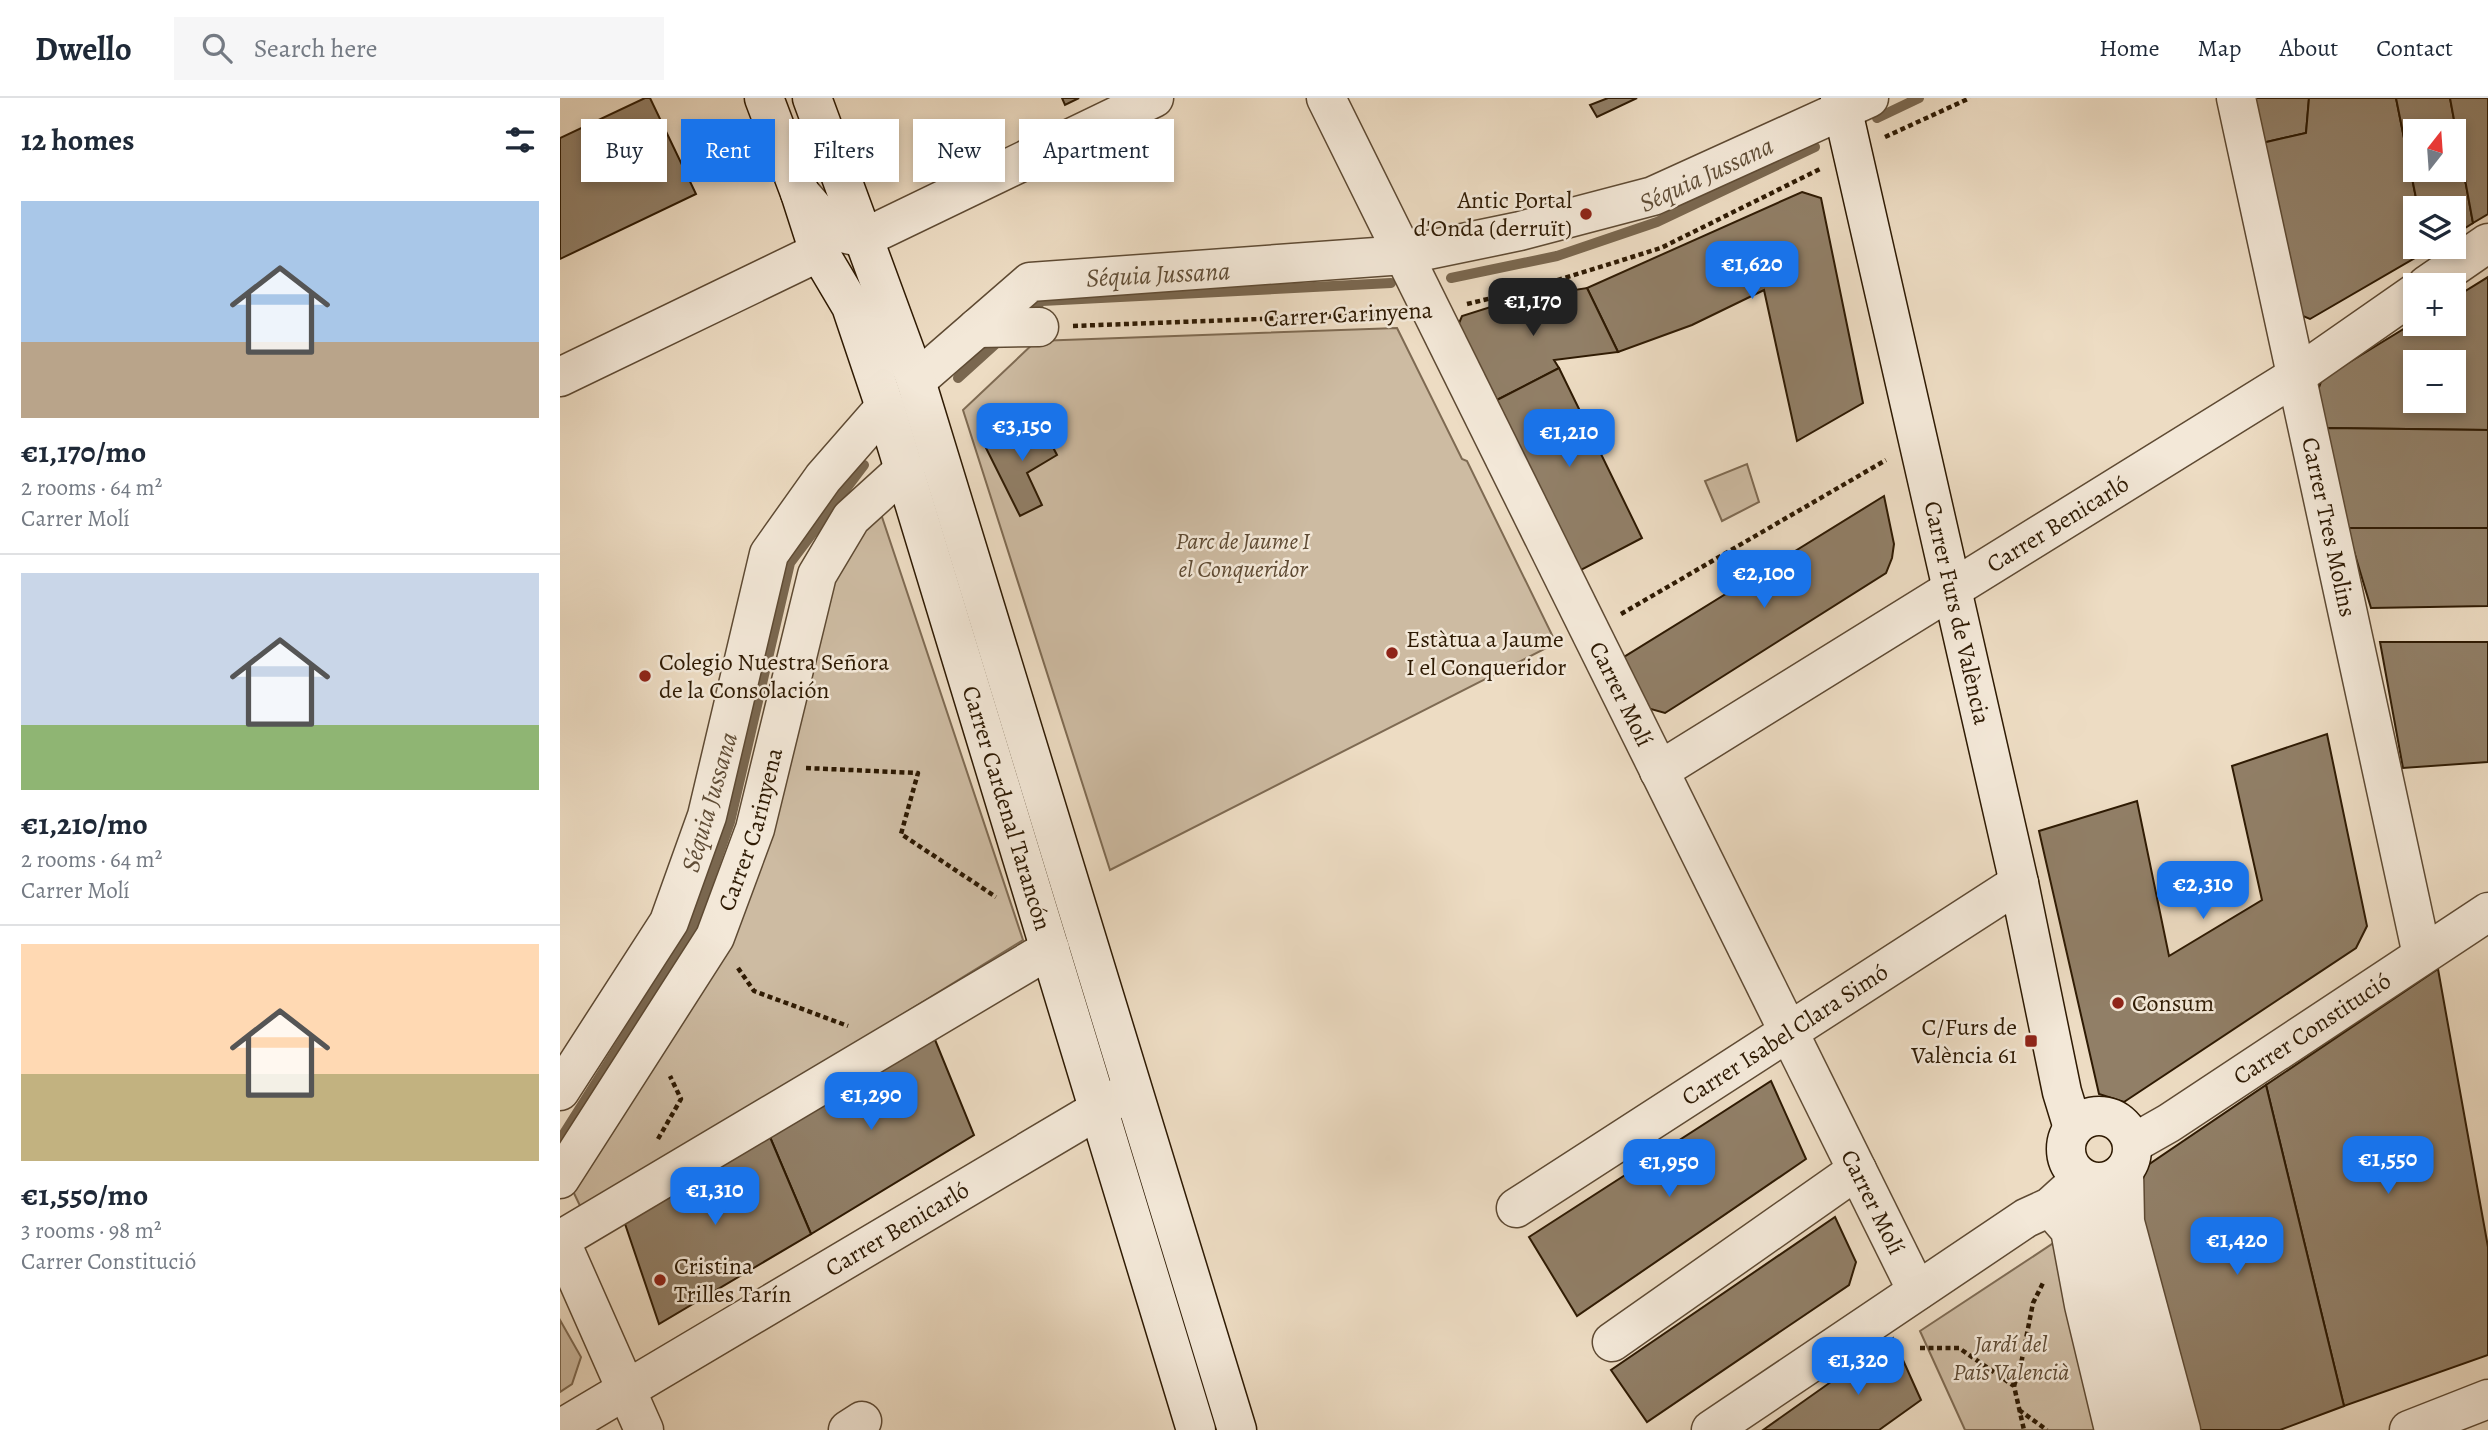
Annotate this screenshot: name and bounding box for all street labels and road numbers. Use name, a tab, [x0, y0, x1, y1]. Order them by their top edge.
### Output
street label: Carrer Carinyena	[1263, 294, 1434, 334]
street label: Carrer Tres Molins	[2294, 434, 2364, 620]
street label: Carrer Benicarló	[1980, 468, 2135, 580]
street label: Carrer Furs de València	[1916, 498, 1999, 728]
street label: Carrer Molí	[1582, 636, 1661, 752]
street label: Carrer Cardenal Tarancón	[955, 682, 1059, 934]
street label: Carrer Carinyena	[710, 744, 790, 915]
street label: Carrer Isabel Clara Simó	[1675, 956, 1894, 1113]
street label: Carrer Constitució	[2227, 965, 2397, 1092]
street label: Carrer Molí	[1833, 1144, 1912, 1260]
street label: Carrer Benicarló	[819, 1174, 975, 1284]

